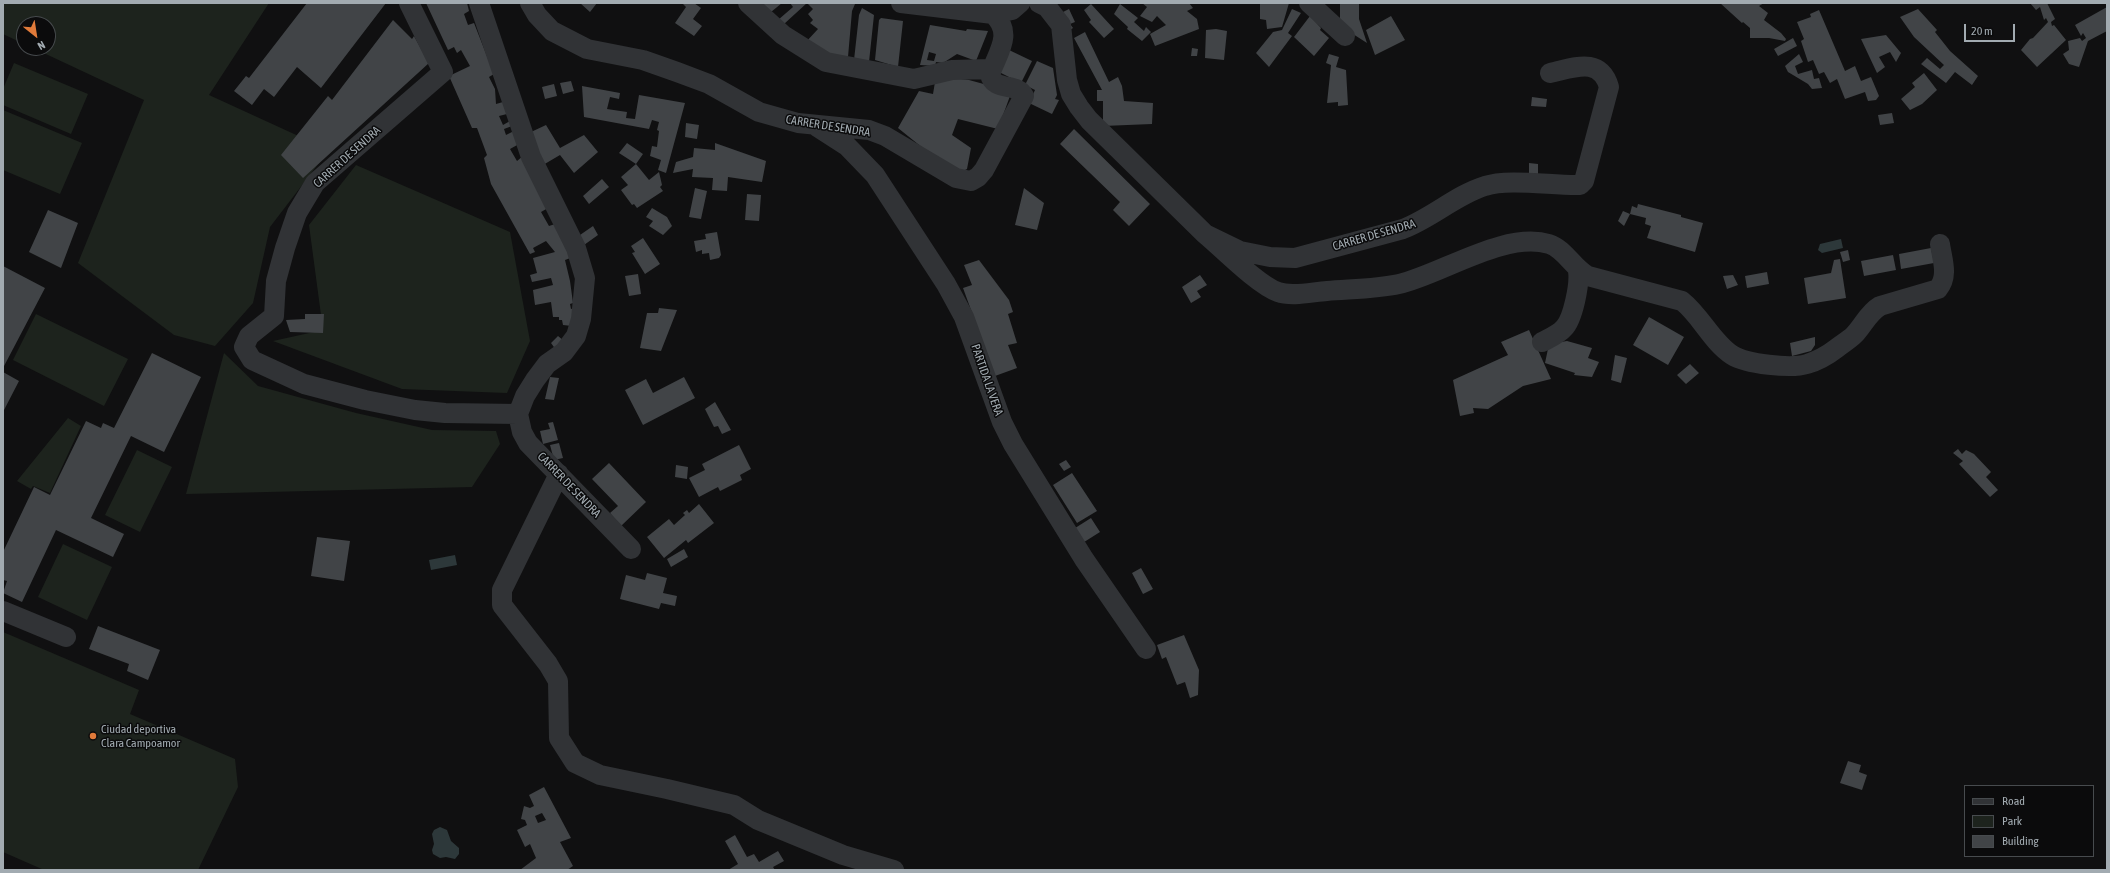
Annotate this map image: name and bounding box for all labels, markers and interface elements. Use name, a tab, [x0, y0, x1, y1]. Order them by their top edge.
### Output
north arrow	[16, 16, 56, 56]
scale bar	[1966, 16, 2017, 42]
text: 20 m	[1971, 24, 1993, 38]
text: N	[36, 39, 47, 52]
street label: CARRER DE SENDRA	[785, 112, 871, 140]
street label: CARRER DE SENDRA	[310, 123, 384, 191]
street label: CARRER DE SENDRA	[1331, 216, 1417, 254]
street label: PARTIDA LA VERA	[968, 342, 1006, 418]
street label: CARRER DE SENDRA	[534, 449, 604, 521]
place label: Ciudad deportiva Clara Campoamor	[101, 722, 180, 750]
marker: Ciudad deportiva Clara Campoamor	[88, 731, 98, 741]
legend	[1964, 785, 2094, 857]
text: Road	[2002, 794, 2025, 808]
text: Park	[2002, 814, 2022, 828]
text: Building	[2002, 834, 2039, 848]

